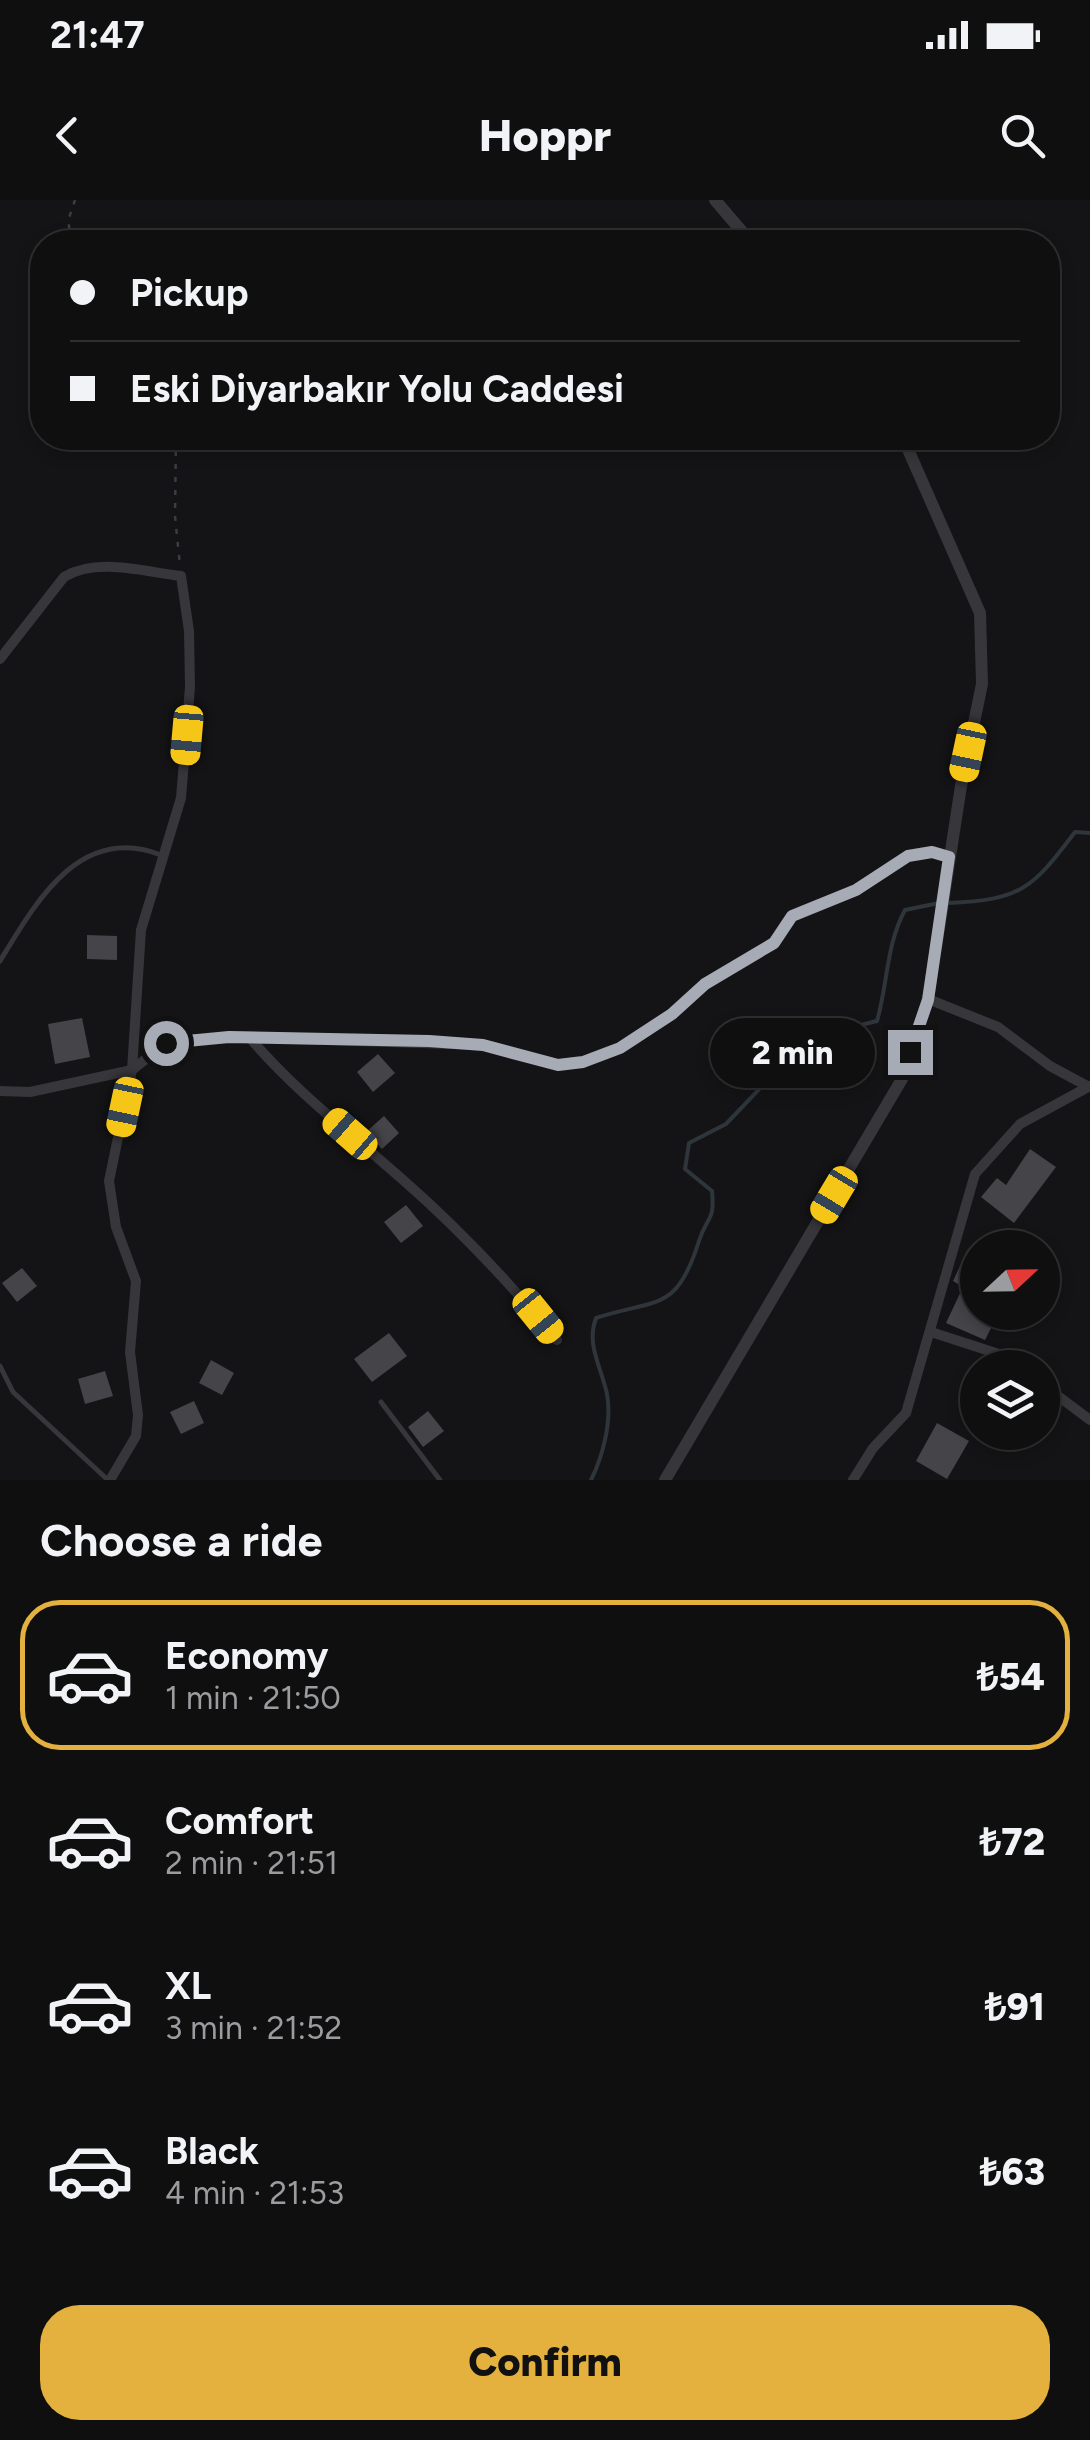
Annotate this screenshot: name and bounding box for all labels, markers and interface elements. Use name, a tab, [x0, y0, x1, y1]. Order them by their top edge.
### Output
text: 21:47	[50, 12, 145, 58]
icon: back	[40, 108, 95, 163]
text: Hoppr	[479, 108, 611, 162]
icon: search	[995, 108, 1050, 163]
text: Pickup	[130, 270, 248, 316]
text: Eski Diyarbakır Yolu Caddesi	[130, 366, 624, 412]
car	[169, 704, 205, 766]
car	[947, 720, 989, 784]
callout: 2 min	[710, 1017, 875, 1087]
route start	[144, 1021, 189, 1066]
route end	[888, 1030, 933, 1075]
text: 2 min	[752, 1034, 833, 1072]
car	[104, 1075, 146, 1139]
car	[318, 1103, 382, 1165]
car	[806, 1162, 862, 1228]
north arrow	[960, 1230, 1060, 1330]
map controls	[960, 1230, 1060, 1450]
car	[507, 1283, 569, 1349]
button: layers	[960, 1350, 1060, 1450]
text: Choose a ride	[40, 1513, 322, 1567]
icon: car	[45, 1630, 135, 1720]
text: Economy	[165, 1633, 328, 1679]
text: ₺54	[977, 1654, 1045, 1700]
text: 1 min · 21:50	[165, 1679, 341, 1717]
icon: car	[45, 1795, 135, 1885]
text: Comfort	[165, 1798, 314, 1844]
text: ₺72	[979, 1819, 1045, 1865]
text: 2 min · 21:51	[165, 1844, 338, 1882]
icon: car	[45, 1960, 135, 2050]
text: XL	[165, 1963, 211, 2009]
text: ₺91	[985, 1984, 1045, 2030]
text: 3 min · 21:52	[165, 2009, 342, 2047]
icon: car	[45, 2125, 135, 2215]
text: Black	[165, 2128, 259, 2174]
text: ₺63	[980, 2149, 1045, 2195]
text: 4 min · 21:53	[165, 2174, 344, 2212]
button: Confirm	[40, 2305, 1050, 2420]

